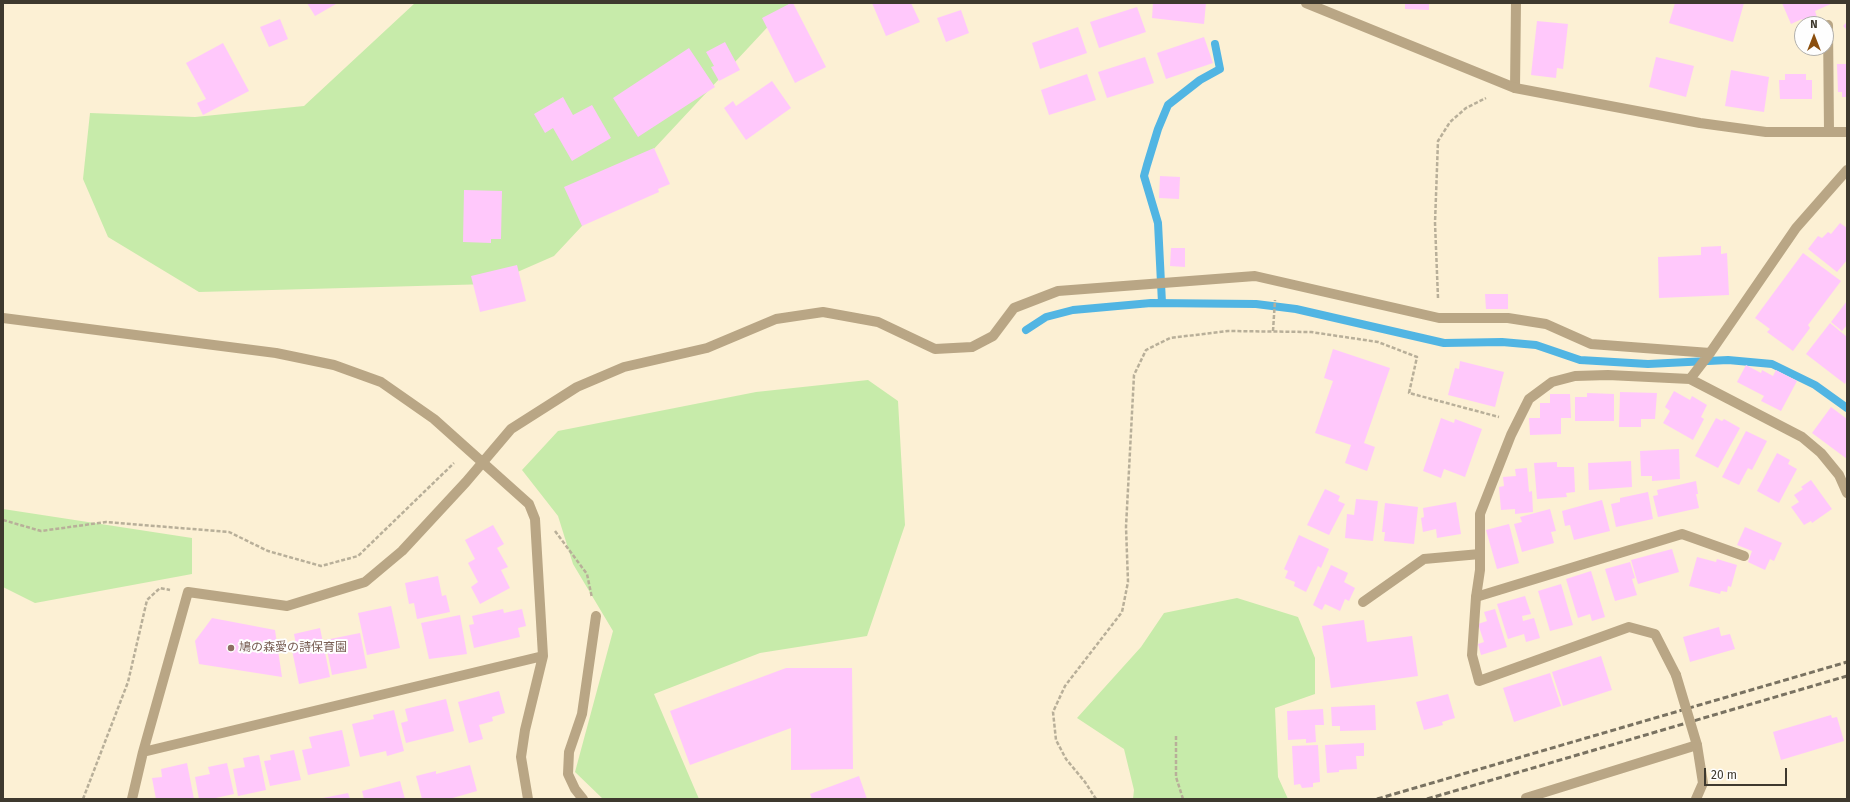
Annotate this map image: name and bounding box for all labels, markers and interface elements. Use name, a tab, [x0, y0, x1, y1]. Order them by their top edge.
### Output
north arrow	[1794, 16, 1834, 56]
text: N	[1810, 18, 1818, 31]
place label: 鳩の森愛の詩保育園	[239, 641, 347, 655]
marker: 鳩の森愛の詩保育園	[226, 643, 236, 653]
scale bar	[1706, 760, 1789, 786]
text: 20 m	[1711, 768, 1737, 782]

